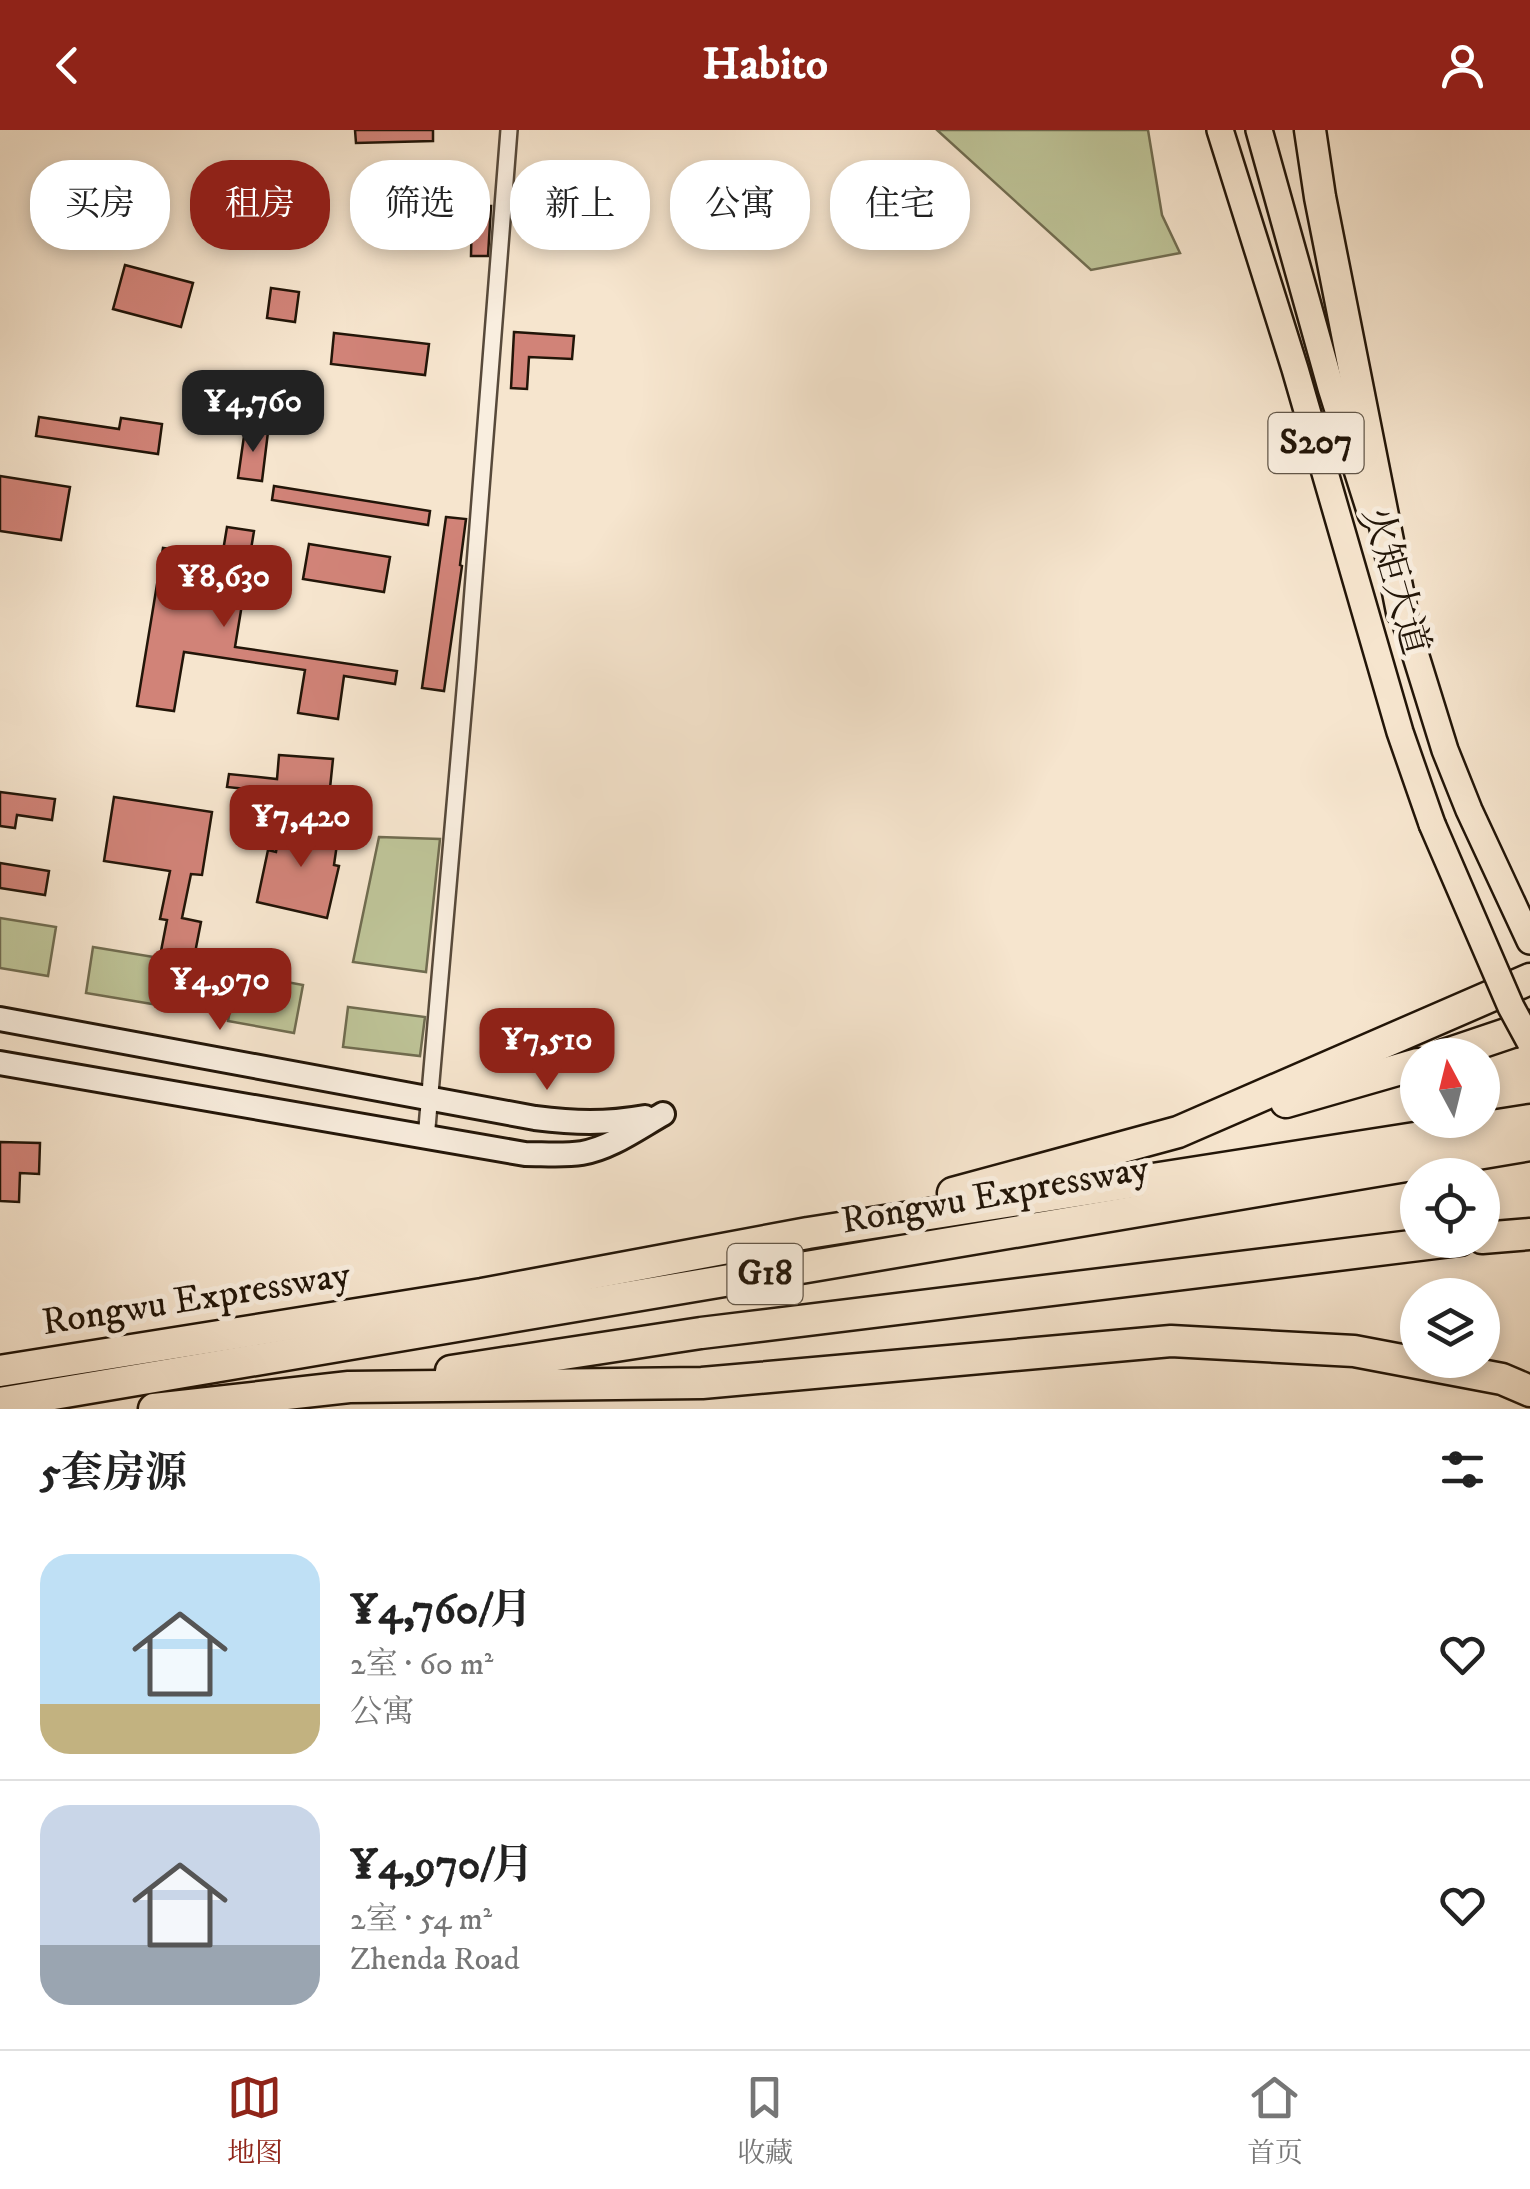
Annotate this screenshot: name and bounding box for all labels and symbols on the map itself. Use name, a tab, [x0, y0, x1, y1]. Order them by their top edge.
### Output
pin: ¥4,760	[172, 370, 334, 455]
road number: S207	[1268, 413, 1364, 473]
street label: 火矩大道	[1351, 501, 1439, 661]
pin: ¥8,630	[143, 545, 305, 630]
pin: ¥7,420	[220, 785, 382, 870]
pin: ¥4,970	[139, 948, 301, 1033]
pin: ¥7,510	[466, 1008, 628, 1093]
north arrow	[1400, 1038, 1500, 1138]
street label: Rongwu Expressway	[837, 1144, 1153, 1246]
road number: G18	[728, 1244, 802, 1304]
street label: Rongwu Expressway	[38, 1251, 355, 1347]

